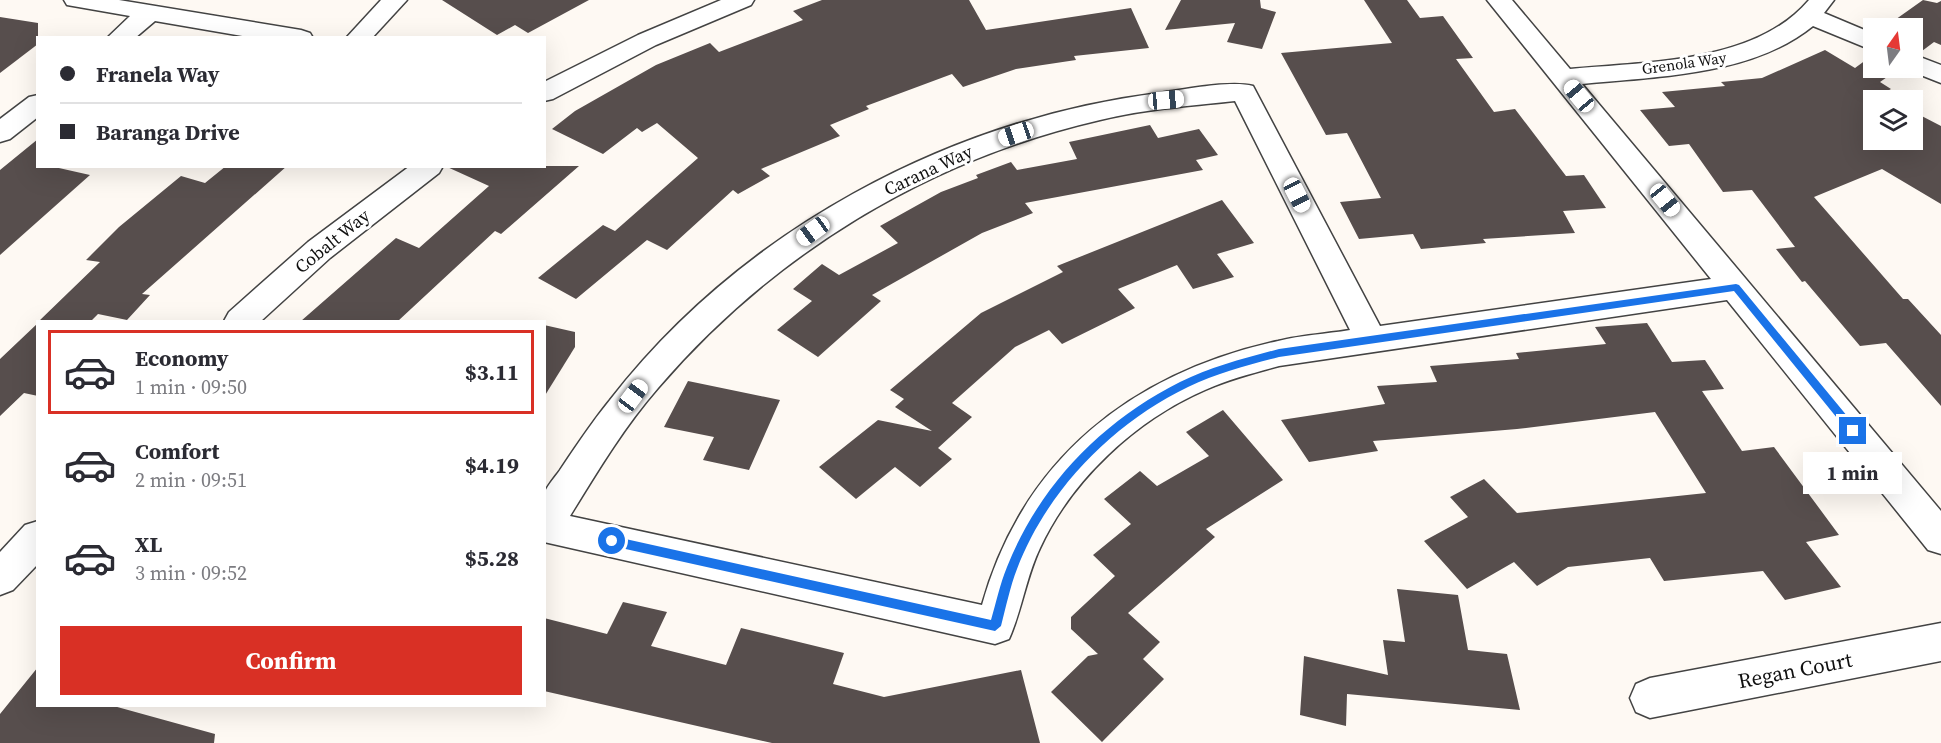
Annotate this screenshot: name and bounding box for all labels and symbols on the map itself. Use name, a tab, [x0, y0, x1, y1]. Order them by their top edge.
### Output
north arrow	[1863, 18, 1923, 78]
street label: Grenola Way	[1641, 47, 1728, 79]
car	[1561, 76, 1597, 116]
car	[1147, 89, 1185, 111]
car	[996, 120, 1036, 148]
street label: Carana Way	[880, 138, 977, 201]
car	[1281, 175, 1313, 215]
car	[1647, 180, 1683, 220]
street label: Cobalt Way	[289, 203, 375, 279]
car	[793, 213, 833, 249]
car	[615, 376, 651, 416]
route end	[1839, 417, 1866, 444]
callout: 1 min	[1804, 452, 1902, 494]
route start	[598, 527, 625, 554]
street label: Regan Court	[1735, 645, 1855, 695]

